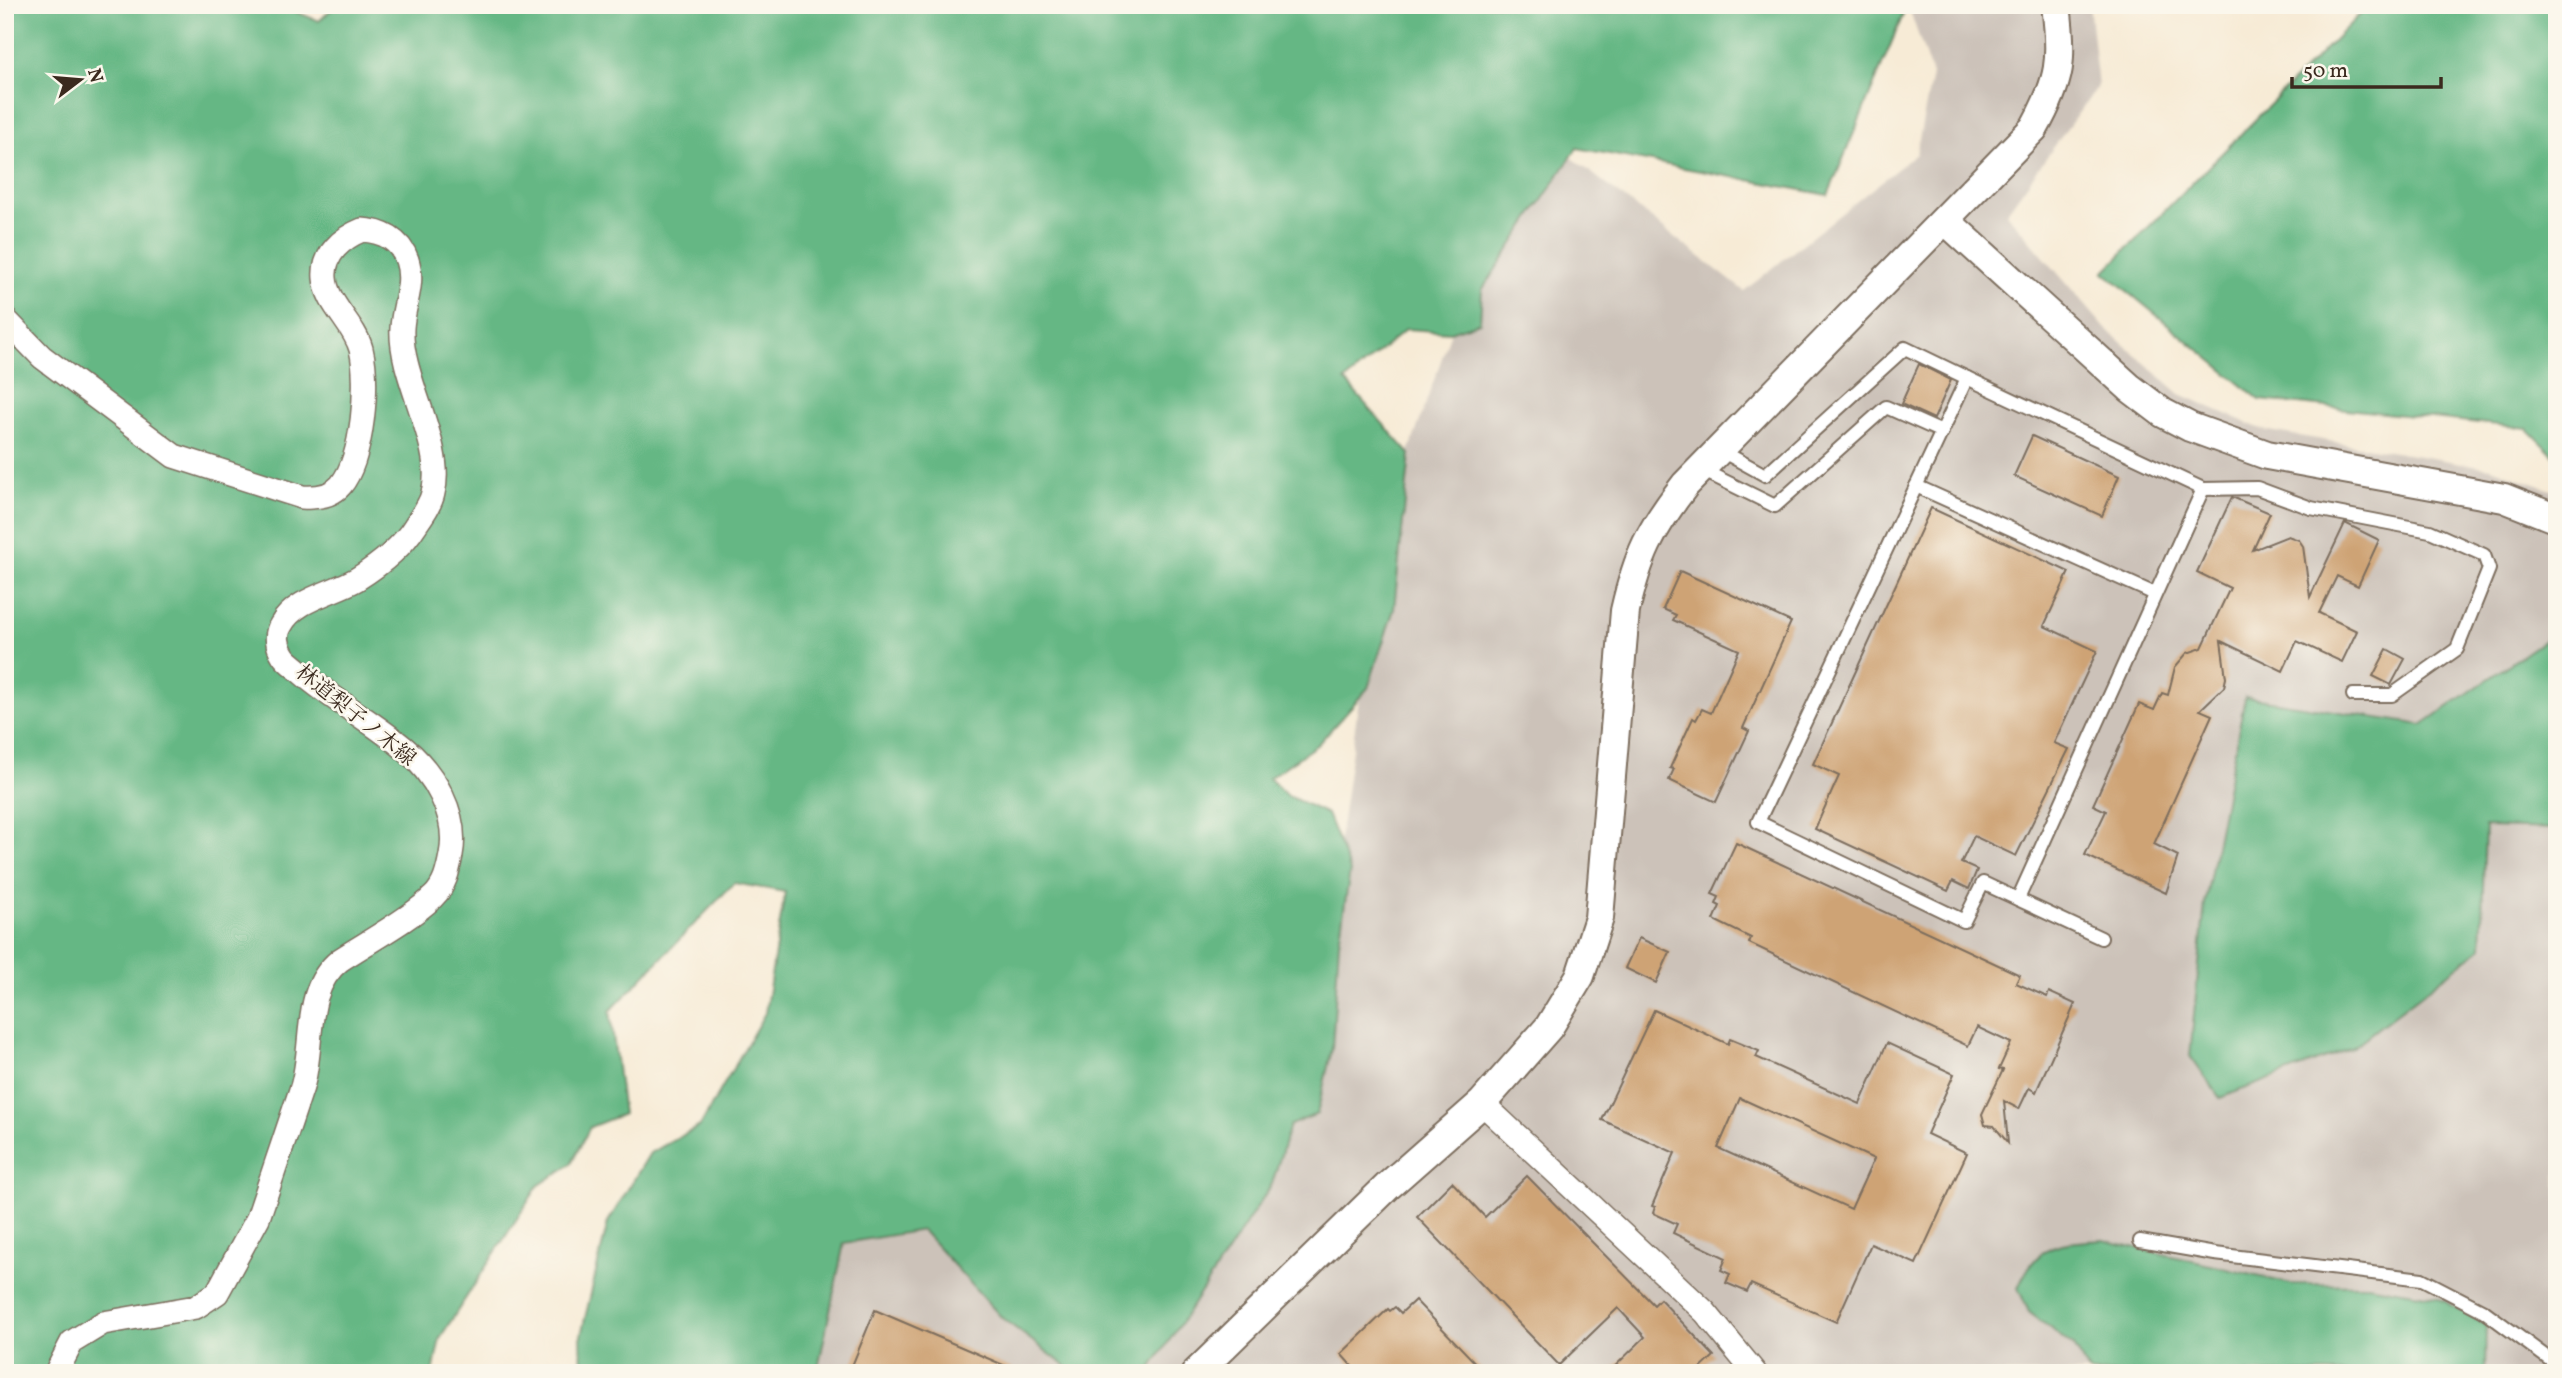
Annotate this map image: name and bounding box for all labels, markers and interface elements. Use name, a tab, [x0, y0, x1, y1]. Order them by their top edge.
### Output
north arrow	[46, 46, 116, 116]
scale bar	[2292, 46, 2441, 90]
text: 50 m	[2303, 57, 2348, 86]
text: N	[80, 66, 109, 86]
street label: 林道梨子ノ木線	[289, 659, 421, 774]

